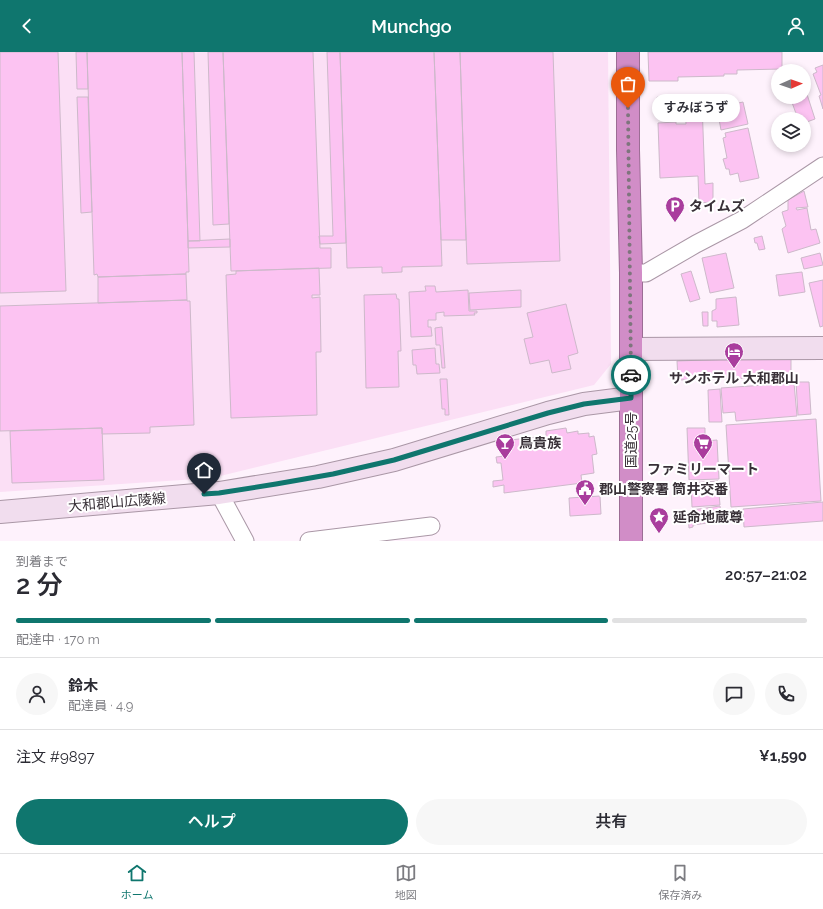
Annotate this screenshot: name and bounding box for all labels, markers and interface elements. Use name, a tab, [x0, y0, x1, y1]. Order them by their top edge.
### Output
icon: back	[16, 15, 38, 37]
icon: person	[785, 15, 807, 37]
text: Munchgo	[371, 16, 452, 37]
north arrow	[771, 64, 811, 104]
map controls	[771, 64, 811, 152]
pin	[611, 67, 645, 108]
icon: bag	[617, 73, 639, 95]
callout: すみぼうず	[652, 94, 740, 122]
text: すみぼうず	[663, 100, 729, 115]
button: layers	[771, 112, 811, 152]
parking icon: タイムズ	[664, 195, 686, 223]
place label: タイムズ	[689, 198, 745, 214]
hotel icon: サンホテル 大和郡山	[723, 341, 745, 369]
courier	[611, 355, 651, 395]
icon: car	[620, 364, 642, 386]
place label: サンホテル 大和郡山	[669, 370, 799, 386]
street label: 国道25号	[623, 412, 639, 468]
bar icon: 鳥貴族	[494, 432, 516, 460]
supermarket icon: ファミリーマート	[692, 432, 714, 460]
place label: 鳥貴族	[519, 435, 562, 451]
pin	[187, 453, 221, 494]
icon: home	[193, 459, 215, 481]
place label: ファミリーマート	[647, 461, 759, 477]
public building icon: 郡山警察署 筒井交番	[574, 478, 596, 506]
place label: 郡山警察署 筒井交番	[599, 481, 728, 497]
street label: 大和郡山広陵線	[67, 490, 167, 514]
place icon: 延命地蔵尊	[648, 506, 670, 534]
place label: 延命地蔵尊	[673, 509, 743, 525]
text: 到着まで	[16, 554, 68, 569]
text: 20:57–21:02	[725, 566, 807, 584]
text: 2 分	[16, 570, 63, 600]
text: 配達中 · 170 m	[16, 632, 100, 647]
button: person	[16, 673, 58, 715]
button: chat	[713, 673, 755, 715]
button: phone	[765, 673, 807, 715]
text: 鈴木	[68, 677, 98, 695]
text: 配達員 · 4.9	[68, 698, 133, 713]
text: ¥1,590	[759, 747, 807, 765]
text: 注文 #9897	[16, 748, 94, 766]
button: ヘルプ	[16, 799, 408, 845]
button: 共有	[416, 799, 807, 845]
tab: ホーム	[121, 862, 153, 902]
tab: 地図	[395, 862, 417, 902]
tab: 保存済み	[658, 862, 702, 902]

